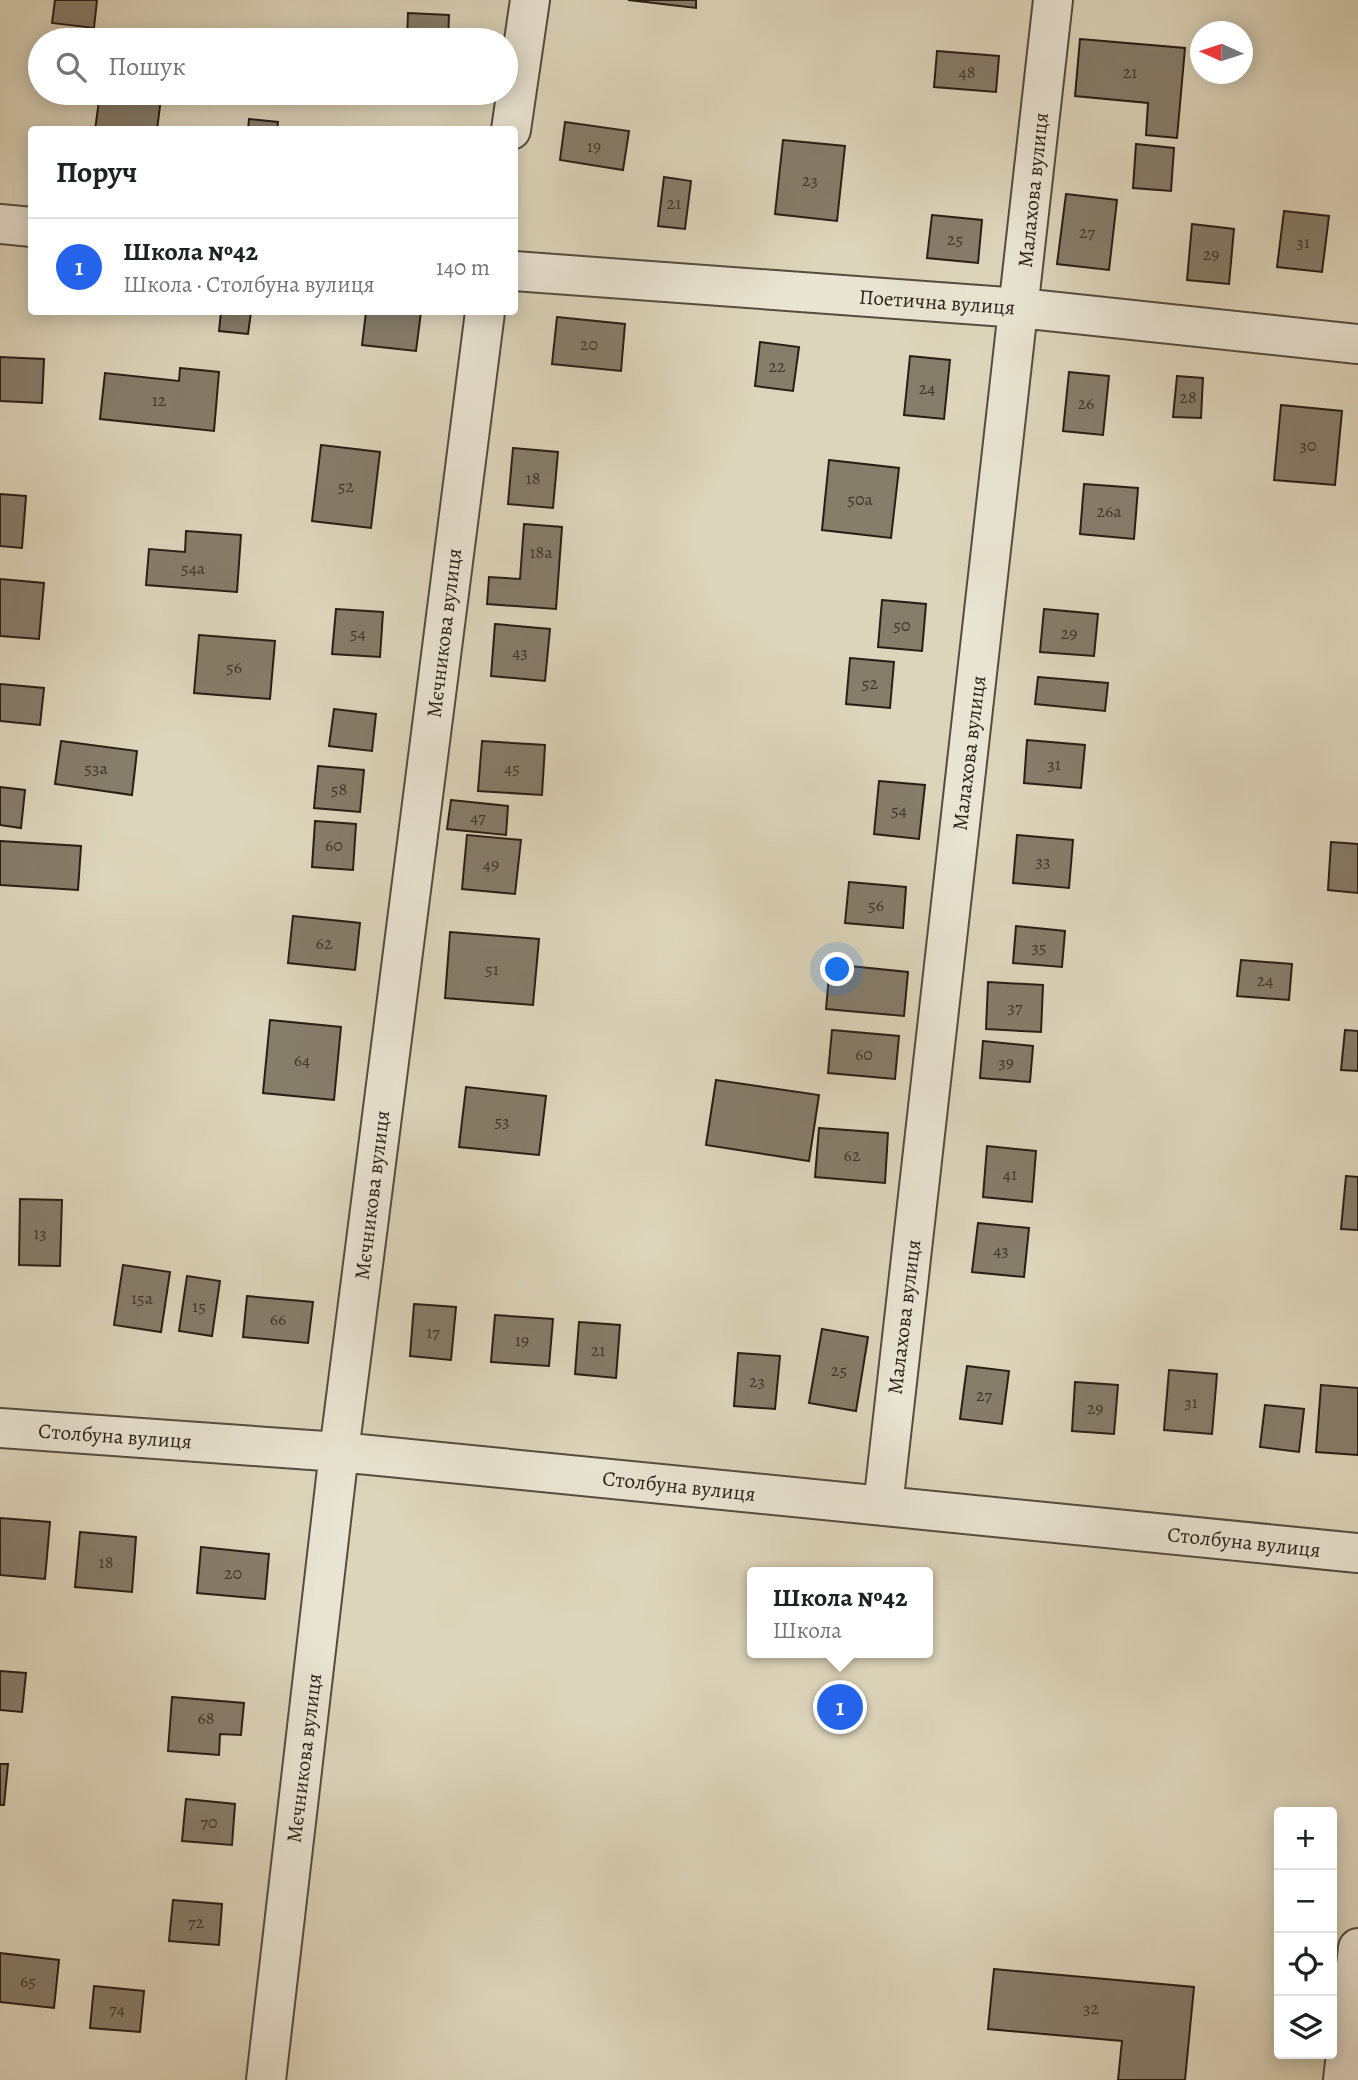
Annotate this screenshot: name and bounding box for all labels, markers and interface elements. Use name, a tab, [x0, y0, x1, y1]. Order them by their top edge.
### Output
north arrow	[1190, 21, 1253, 84]
search box	[28, 28, 518, 105]
icon: search	[52, 48, 90, 86]
text: Пошук	[108, 49, 186, 84]
house number: 48	[959, 60, 975, 84]
house number: 21	[1123, 60, 1137, 84]
street label: Малахова вулиця	[1011, 111, 1055, 269]
house number: 19	[587, 134, 601, 158]
text: Поруч	[56, 152, 137, 192]
house number: 23	[802, 168, 818, 192]
house number: 21	[667, 191, 681, 215]
house number: 27	[1079, 220, 1095, 244]
house number: 25	[947, 227, 963, 251]
house number: 31	[1296, 230, 1310, 254]
text: Школа №42	[123, 234, 258, 269]
house number: 29	[1203, 242, 1219, 266]
text: 1	[75, 252, 83, 283]
text: 140 m	[436, 252, 490, 283]
text: Школа · Столбуна вулиця	[123, 269, 375, 300]
street label: Поетична вулиця	[858, 283, 1016, 321]
house number: 20	[580, 332, 598, 356]
house number: 22	[768, 354, 786, 378]
house number: 24	[919, 376, 935, 400]
house number: 28	[1179, 385, 1197, 409]
house number: 12	[152, 388, 167, 412]
house number: 26	[1078, 391, 1094, 415]
house number: 30	[1299, 433, 1317, 457]
house number: 18	[526, 466, 540, 490]
house number: 52	[338, 474, 355, 498]
house number: 50а	[847, 487, 874, 511]
house number: 26а	[1096, 499, 1122, 523]
house number: 18а	[529, 540, 553, 564]
street label: Мєчникова вулиця	[420, 547, 468, 719]
house number: 54а	[181, 556, 206, 580]
house number: 50	[893, 613, 911, 637]
house number: 54	[350, 621, 366, 645]
house number: 29	[1061, 621, 1077, 645]
house number: 43	[512, 640, 528, 664]
house number: 56	[226, 655, 242, 679]
house number: 52	[862, 671, 879, 695]
street label: Малахова вулиця	[946, 674, 992, 832]
house number: 31	[1047, 752, 1061, 776]
house number: 53а	[84, 756, 108, 780]
house number: 45	[504, 756, 520, 780]
house number: 58	[331, 777, 347, 801]
house number: 54	[891, 798, 907, 822]
house number: 47	[470, 805, 486, 829]
house number: 60	[325, 833, 343, 857]
house number: 33	[1036, 849, 1050, 873]
house number: 49	[483, 852, 499, 876]
house number: 56	[868, 893, 884, 917]
house number: 62	[316, 931, 333, 955]
house number: 35	[1031, 935, 1047, 959]
your location	[820, 952, 854, 986]
house number: 51	[485, 957, 499, 981]
house number: 24	[1257, 968, 1273, 992]
house number: 37	[1007, 995, 1023, 1019]
house number: 60	[855, 1042, 873, 1066]
house number: 64	[294, 1048, 310, 1072]
house number: 39	[998, 1050, 1014, 1074]
street label: Мєчникова вулиця	[348, 1109, 396, 1281]
house number: 53	[494, 1109, 510, 1133]
house number: 62	[844, 1143, 861, 1167]
house number: 41	[1003, 1162, 1017, 1186]
house number: 13	[33, 1221, 47, 1245]
street label: Малахова вулиця	[881, 1238, 927, 1396]
house number: 43	[993, 1238, 1009, 1262]
house number: 15а	[131, 1286, 154, 1310]
house number: 15	[192, 1294, 206, 1318]
house number: 66	[270, 1307, 286, 1331]
house number: 17	[426, 1320, 440, 1344]
house number: 19	[515, 1328, 529, 1352]
house number: 21	[591, 1338, 605, 1362]
house number: 25	[831, 1358, 847, 1382]
house number: 23	[749, 1369, 765, 1393]
house number: 27	[976, 1383, 992, 1407]
house number: 31	[1184, 1390, 1198, 1414]
house number: 29	[1087, 1396, 1103, 1420]
street label: Столбуна вулиця	[37, 1417, 193, 1455]
street label: Столбуна вулиця	[601, 1464, 757, 1508]
street label: Столбуна вулиця	[1166, 1520, 1322, 1564]
house number: 18	[99, 1550, 113, 1574]
house number: 20	[224, 1561, 242, 1585]
popup	[747, 1567, 933, 1658]
text: Школа №42	[773, 1580, 907, 1615]
text: Школа	[773, 1615, 842, 1646]
street label: Мєчникова вулиця	[280, 1672, 328, 1844]
pin: 1	[817, 1681, 863, 1733]
house number: 68	[197, 1706, 215, 1730]
map controls	[1274, 1807, 1337, 2059]
button: +	[1274, 1807, 1337, 1870]
house number: 70	[200, 1810, 218, 1834]
button: −	[1274, 1870, 1337, 1933]
house number: 72	[188, 1910, 204, 1934]
button: locate	[1274, 1933, 1337, 1996]
house number: 65	[20, 1969, 36, 1993]
house number: 32	[1083, 1996, 1099, 2020]
button: layers	[1274, 1996, 1337, 2059]
house number: 74	[109, 1997, 125, 2021]

